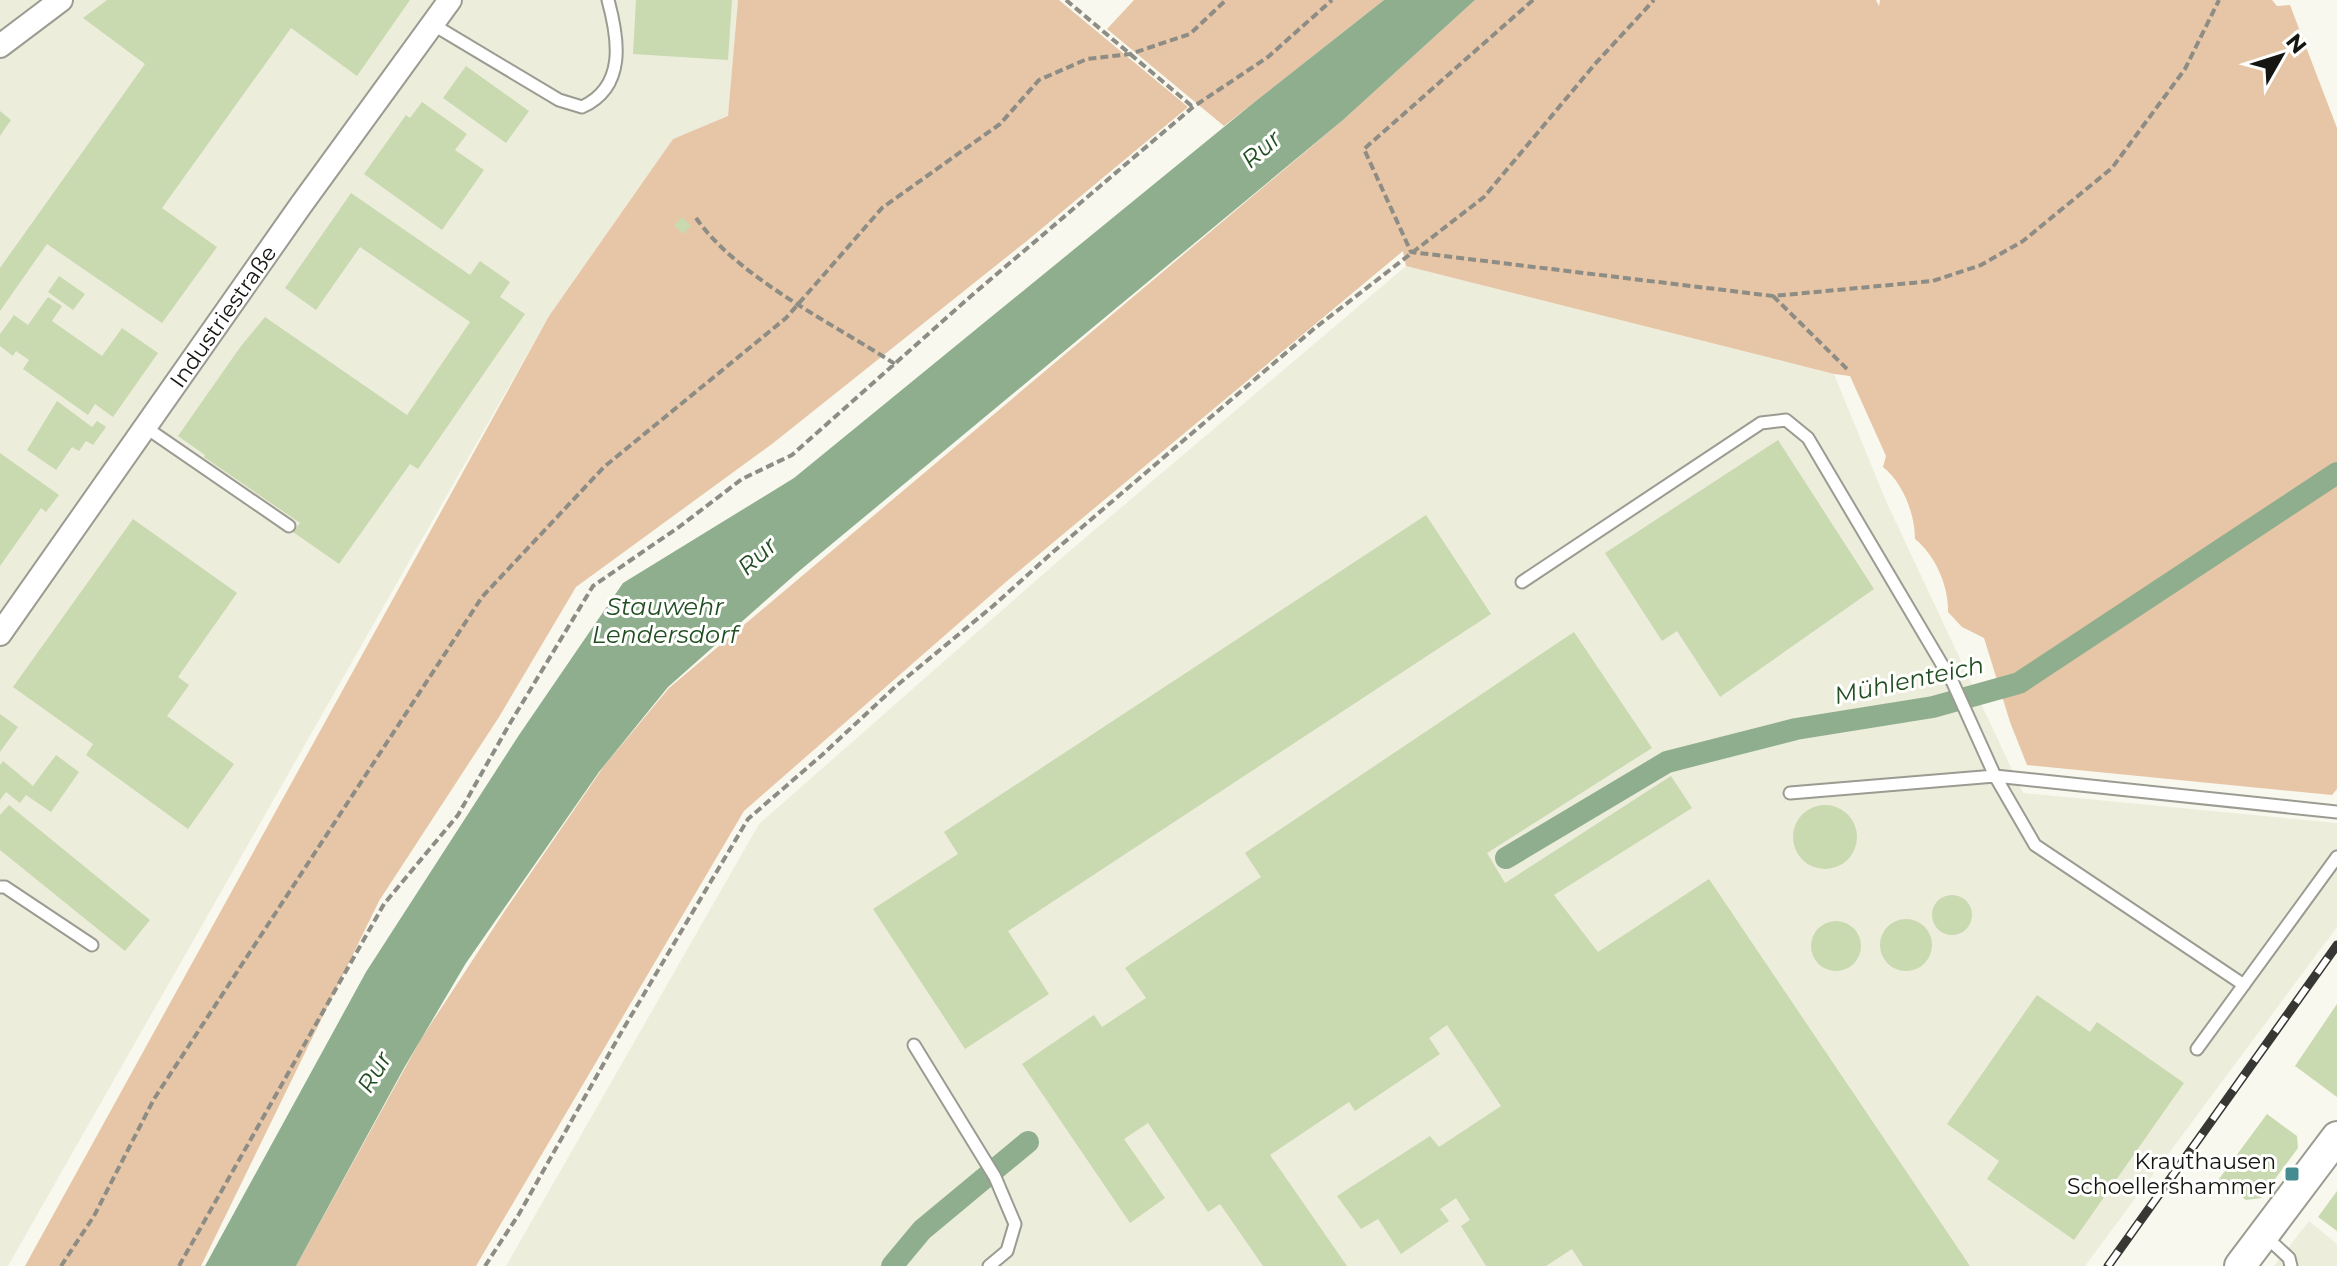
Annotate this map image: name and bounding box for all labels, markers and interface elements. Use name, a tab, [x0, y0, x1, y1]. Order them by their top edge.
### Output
north arrow	[2241, 16, 2321, 96]
text: N	[2280, 28, 2312, 59]
water label: Rur	[1235, 123, 1288, 174]
street label: Industriestraße	[164, 240, 282, 393]
water label: Rur	[731, 530, 784, 581]
water label: Stauwehr Lendersdorf	[592, 592, 742, 649]
water label: Mühlenteich	[1832, 650, 1986, 710]
water label: Rur	[350, 1045, 398, 1098]
place label: Krauthausen Schoellershammer	[2067, 1148, 2276, 1200]
marker: Krauthausen Schoellershammer	[2283, 1165, 2301, 1183]

